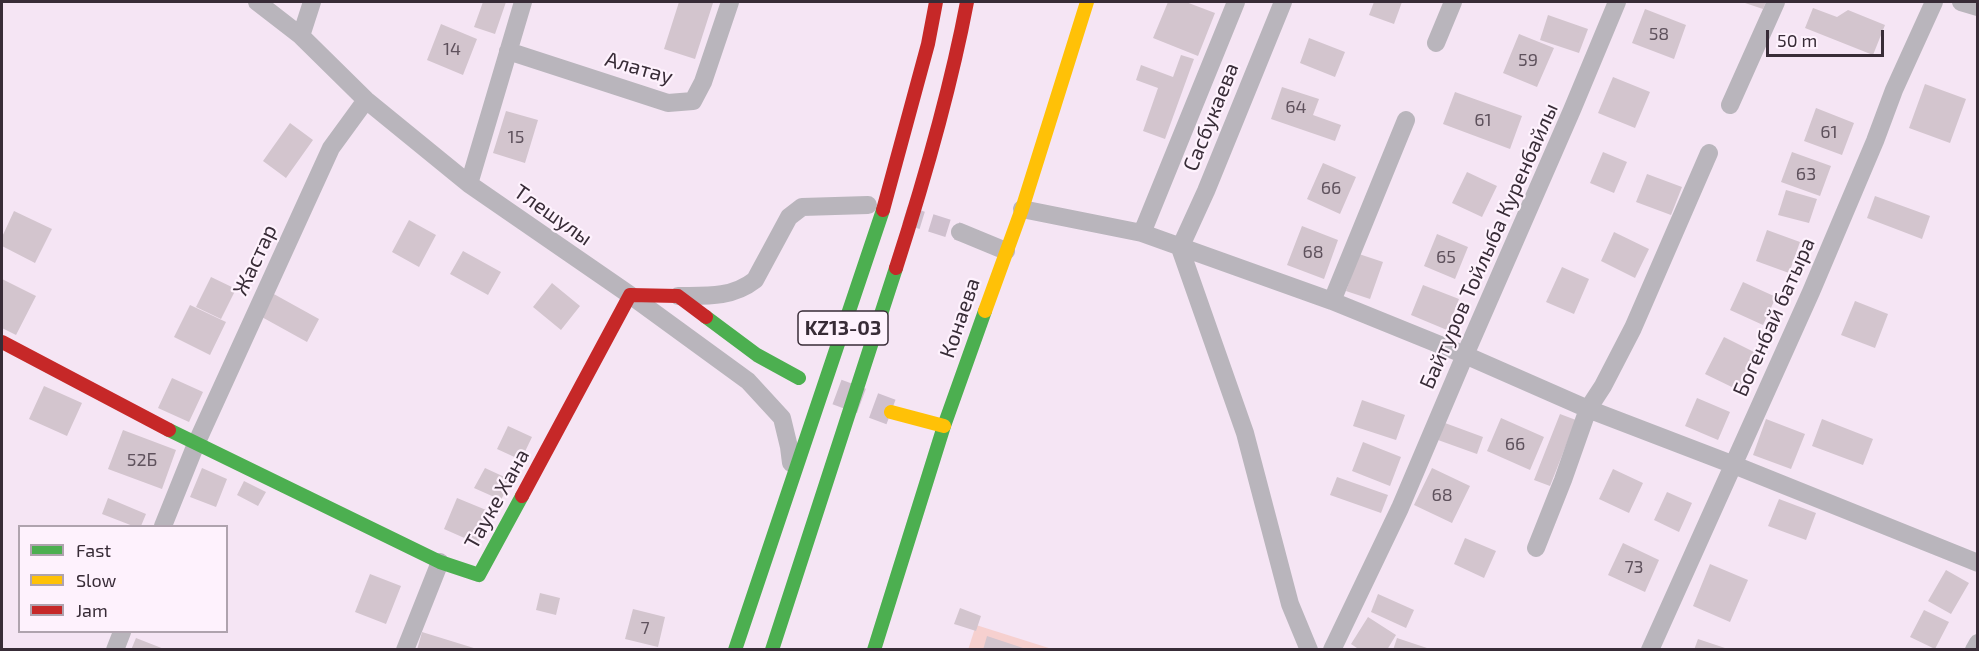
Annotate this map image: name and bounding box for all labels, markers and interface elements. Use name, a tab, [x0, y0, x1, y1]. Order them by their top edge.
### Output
scale bar	[1769, 18, 1888, 56]
house number: 58	[1649, 23, 1669, 45]
text: 50 m	[1777, 29, 1817, 51]
house number: 14	[443, 38, 461, 60]
street label: Алатау	[602, 46, 676, 90]
house number: 59	[1518, 49, 1538, 71]
street label: Сасбукаева	[1178, 59, 1244, 175]
house number: 64	[1285, 96, 1307, 118]
street label: Байтуров Тойлыба Куренбайлы	[1414, 99, 1564, 393]
house number: 61	[1474, 109, 1492, 131]
house number: 61	[1820, 121, 1838, 143]
house number: 15	[508, 126, 524, 148]
house number: 63	[1796, 163, 1816, 185]
house number: 66	[1321, 177, 1341, 199]
street label: Тлешулы	[509, 179, 597, 251]
street label: Жастар	[228, 221, 282, 299]
street label: Богенбай батыра	[1728, 234, 1820, 400]
house number: 68	[1302, 241, 1324, 263]
house number: 65	[1436, 246, 1456, 268]
street label: Конаева	[935, 275, 985, 361]
road number: KZ13-03	[798, 311, 888, 345]
house number: 66	[1505, 433, 1525, 455]
street label: Тауке Хана	[459, 445, 535, 553]
house number: 52Б	[127, 449, 157, 471]
house number: 68	[1431, 484, 1453, 506]
legend	[18, 525, 228, 633]
text: Fast	[76, 539, 111, 561]
house number: 73	[1624, 556, 1644, 578]
text: Slow	[76, 569, 116, 591]
text: Jam	[76, 599, 108, 621]
house number: 7	[640, 617, 650, 639]

